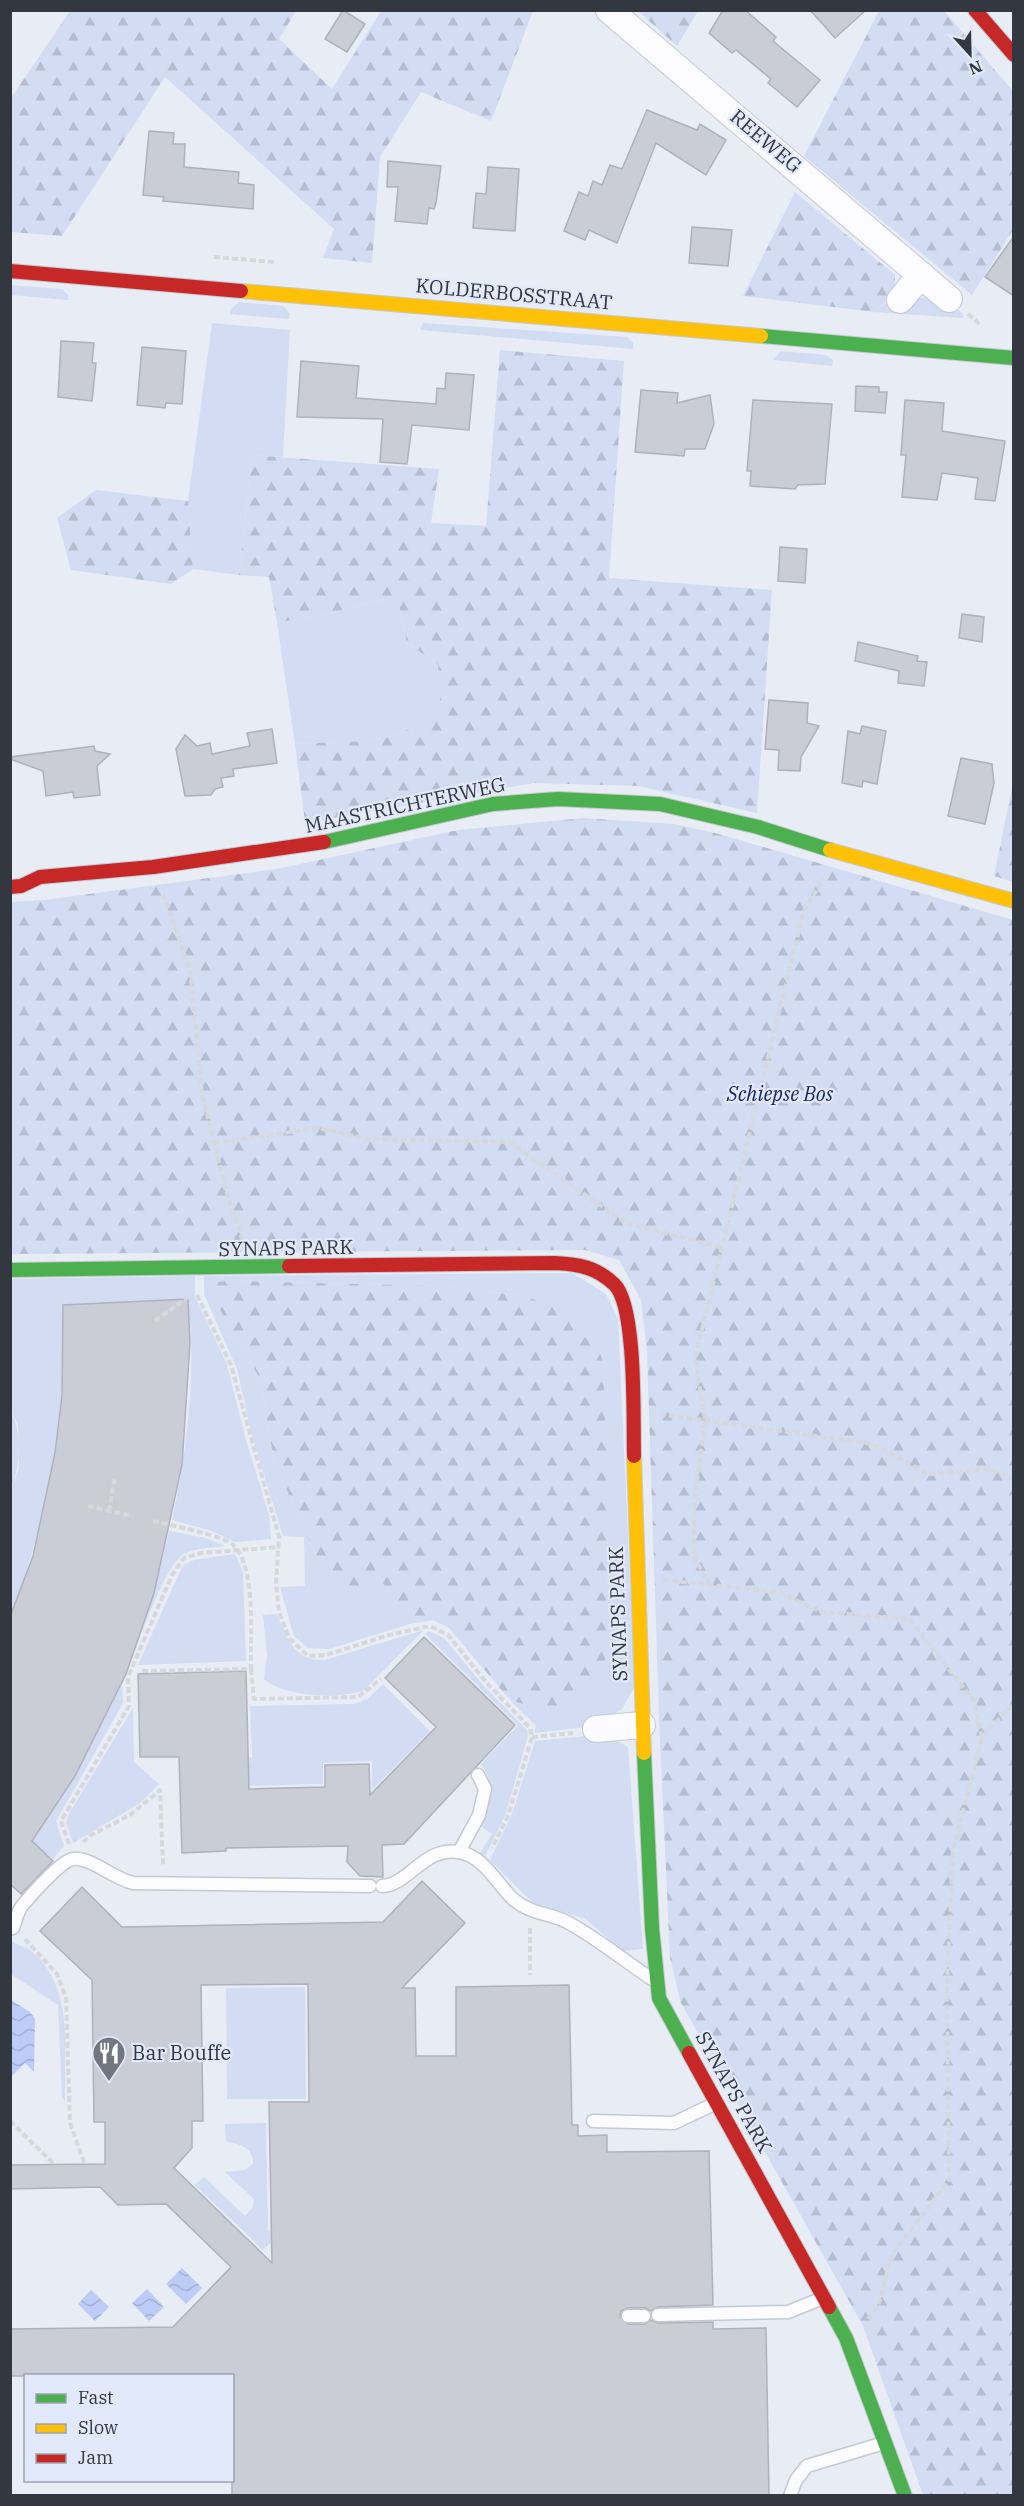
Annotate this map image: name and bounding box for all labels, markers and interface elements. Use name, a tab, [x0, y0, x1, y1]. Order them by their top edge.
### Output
north arrow	[940, 24, 1000, 84]
text: N	[966, 56, 985, 80]
street label: REEWEG	[725, 103, 808, 178]
street label: KOLDERBOSSTRAAT	[415, 271, 614, 316]
street label: MAASTRICHTERWEG	[302, 770, 508, 839]
park label: Schiepse Bos	[726, 1080, 834, 1107]
street label: SYNAPS PARK	[218, 1233, 354, 1262]
street label: SYNAPS PARK	[602, 1546, 633, 1682]
street label: SYNAPS PARK	[690, 2026, 779, 2157]
restaurant icon: Bar Bouffe	[91, 2035, 127, 2082]
place label: Bar Bouffe	[132, 2039, 231, 2066]
legend	[24, 2374, 234, 2482]
text: Fast	[78, 2386, 113, 2409]
text: Slow	[78, 2416, 118, 2439]
text: Jam	[78, 2446, 113, 2469]

